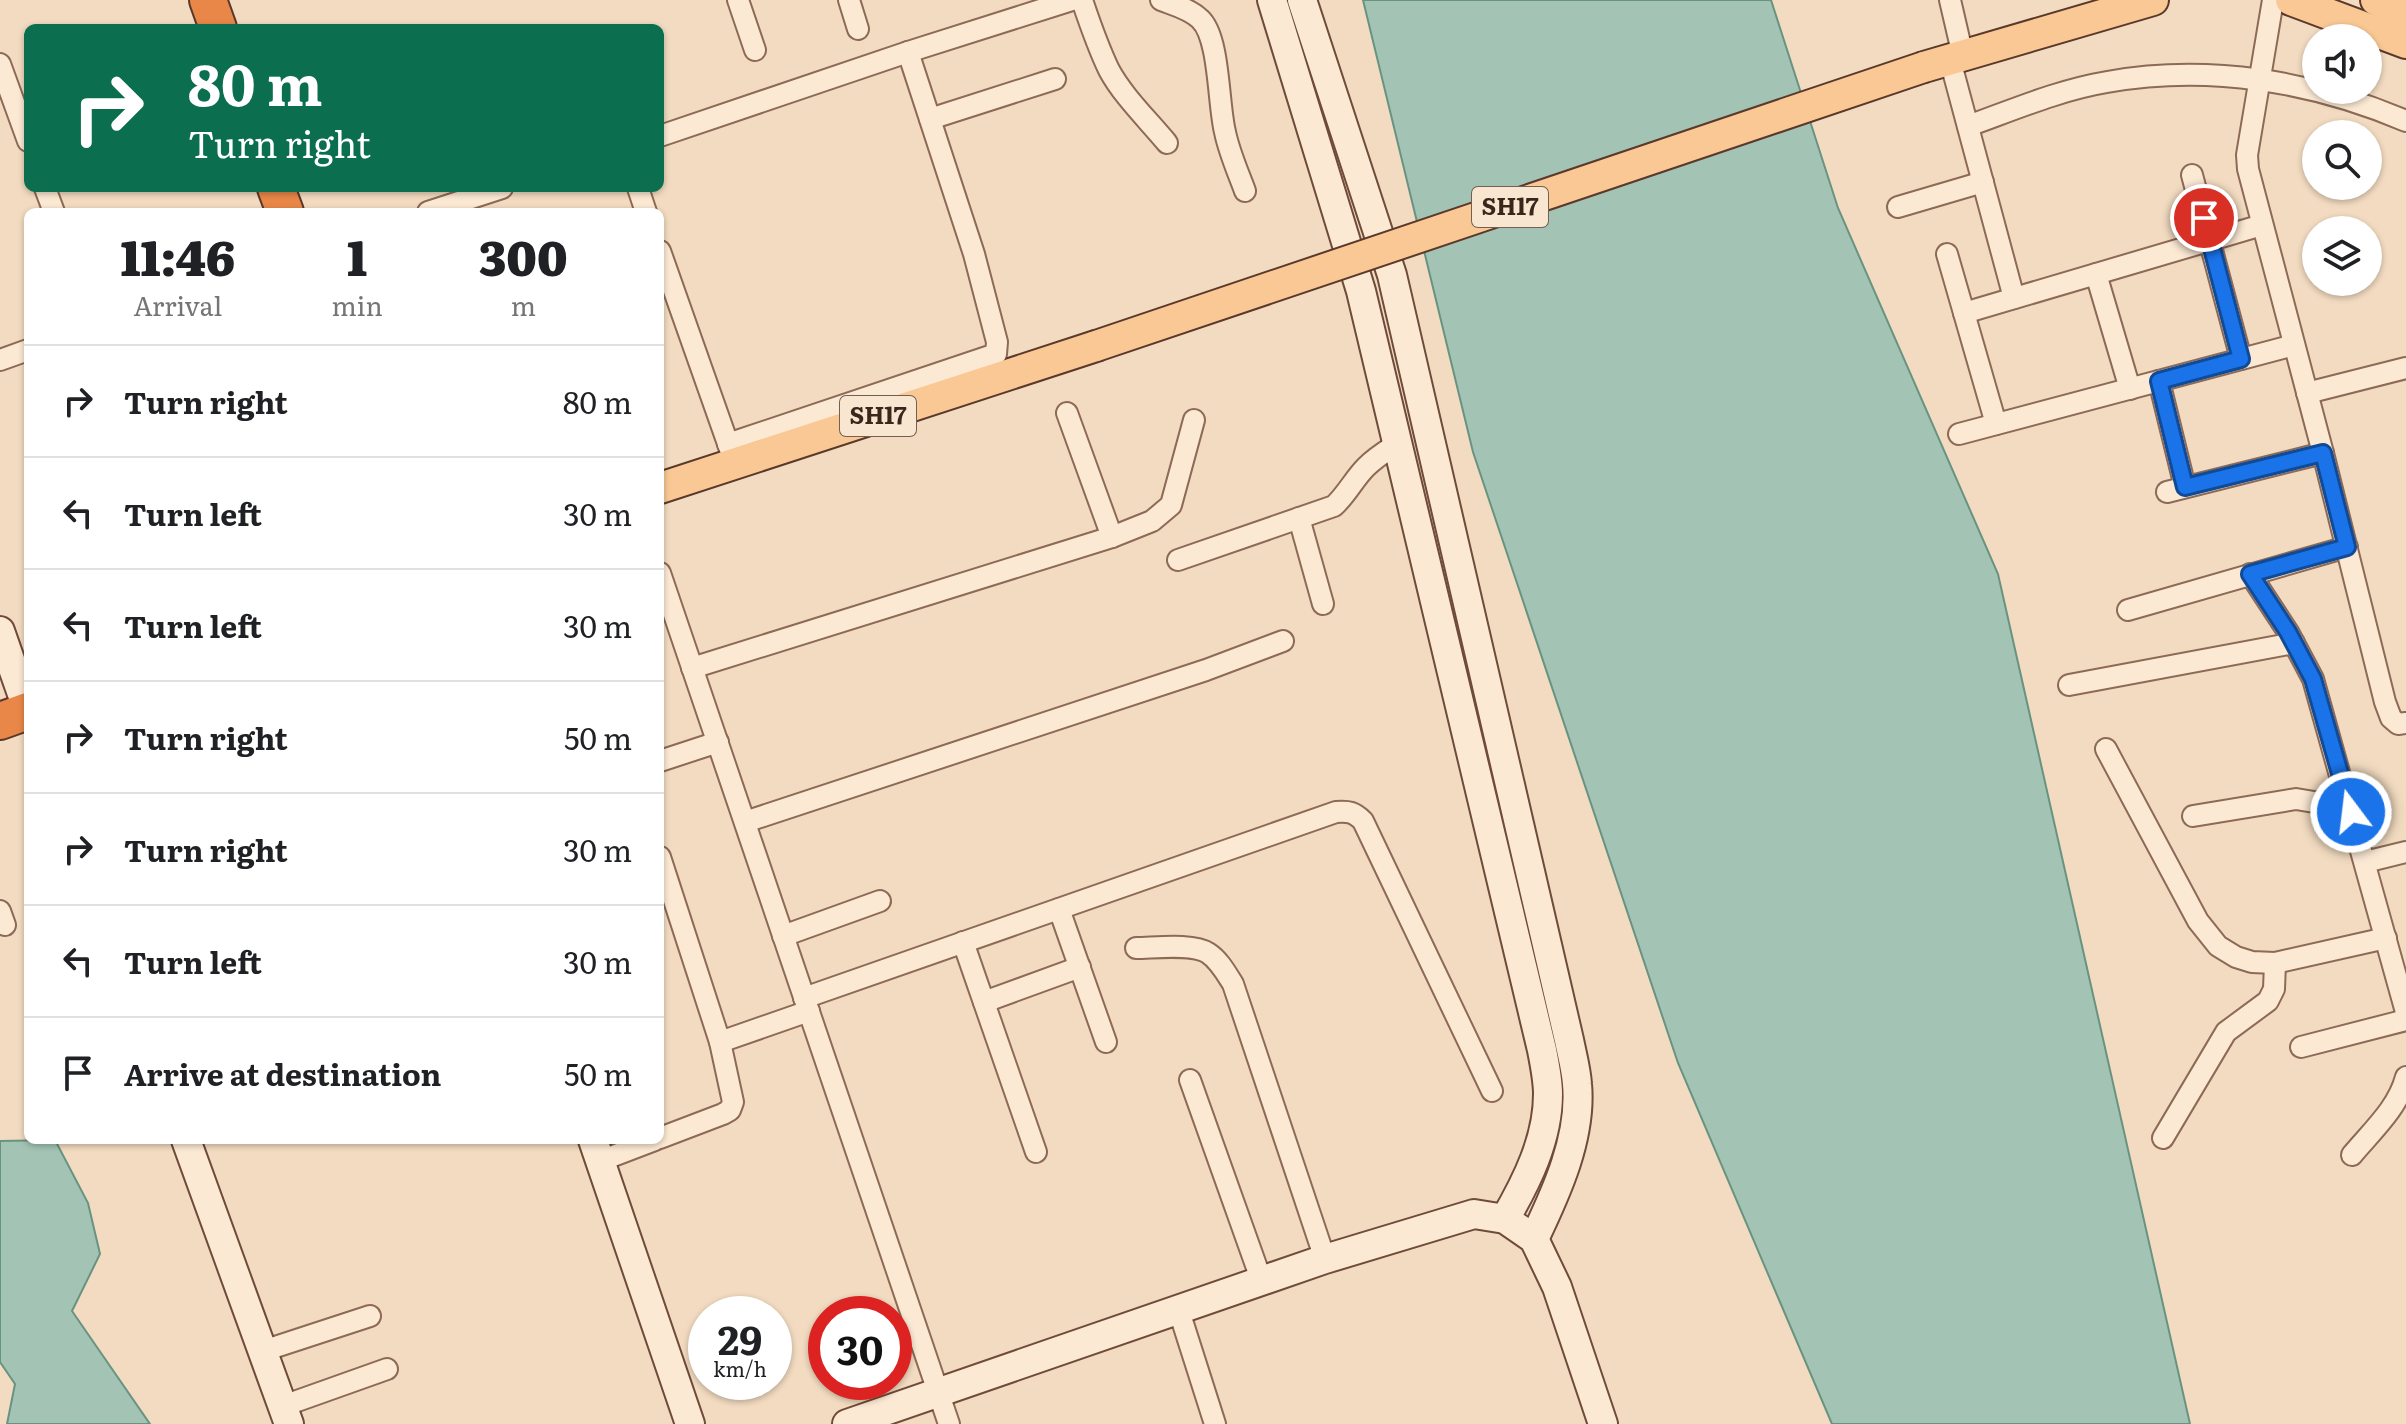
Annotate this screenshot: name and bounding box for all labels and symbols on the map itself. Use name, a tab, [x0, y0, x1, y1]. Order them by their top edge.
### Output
pin	[2170, 184, 2238, 252]
road number: SH17	[1472, 187, 1548, 227]
road number: SH17	[840, 396, 916, 436]
position arrow	[2309, 770, 2393, 854]
speed limit sign: 30	[808, 1296, 912, 1400]

